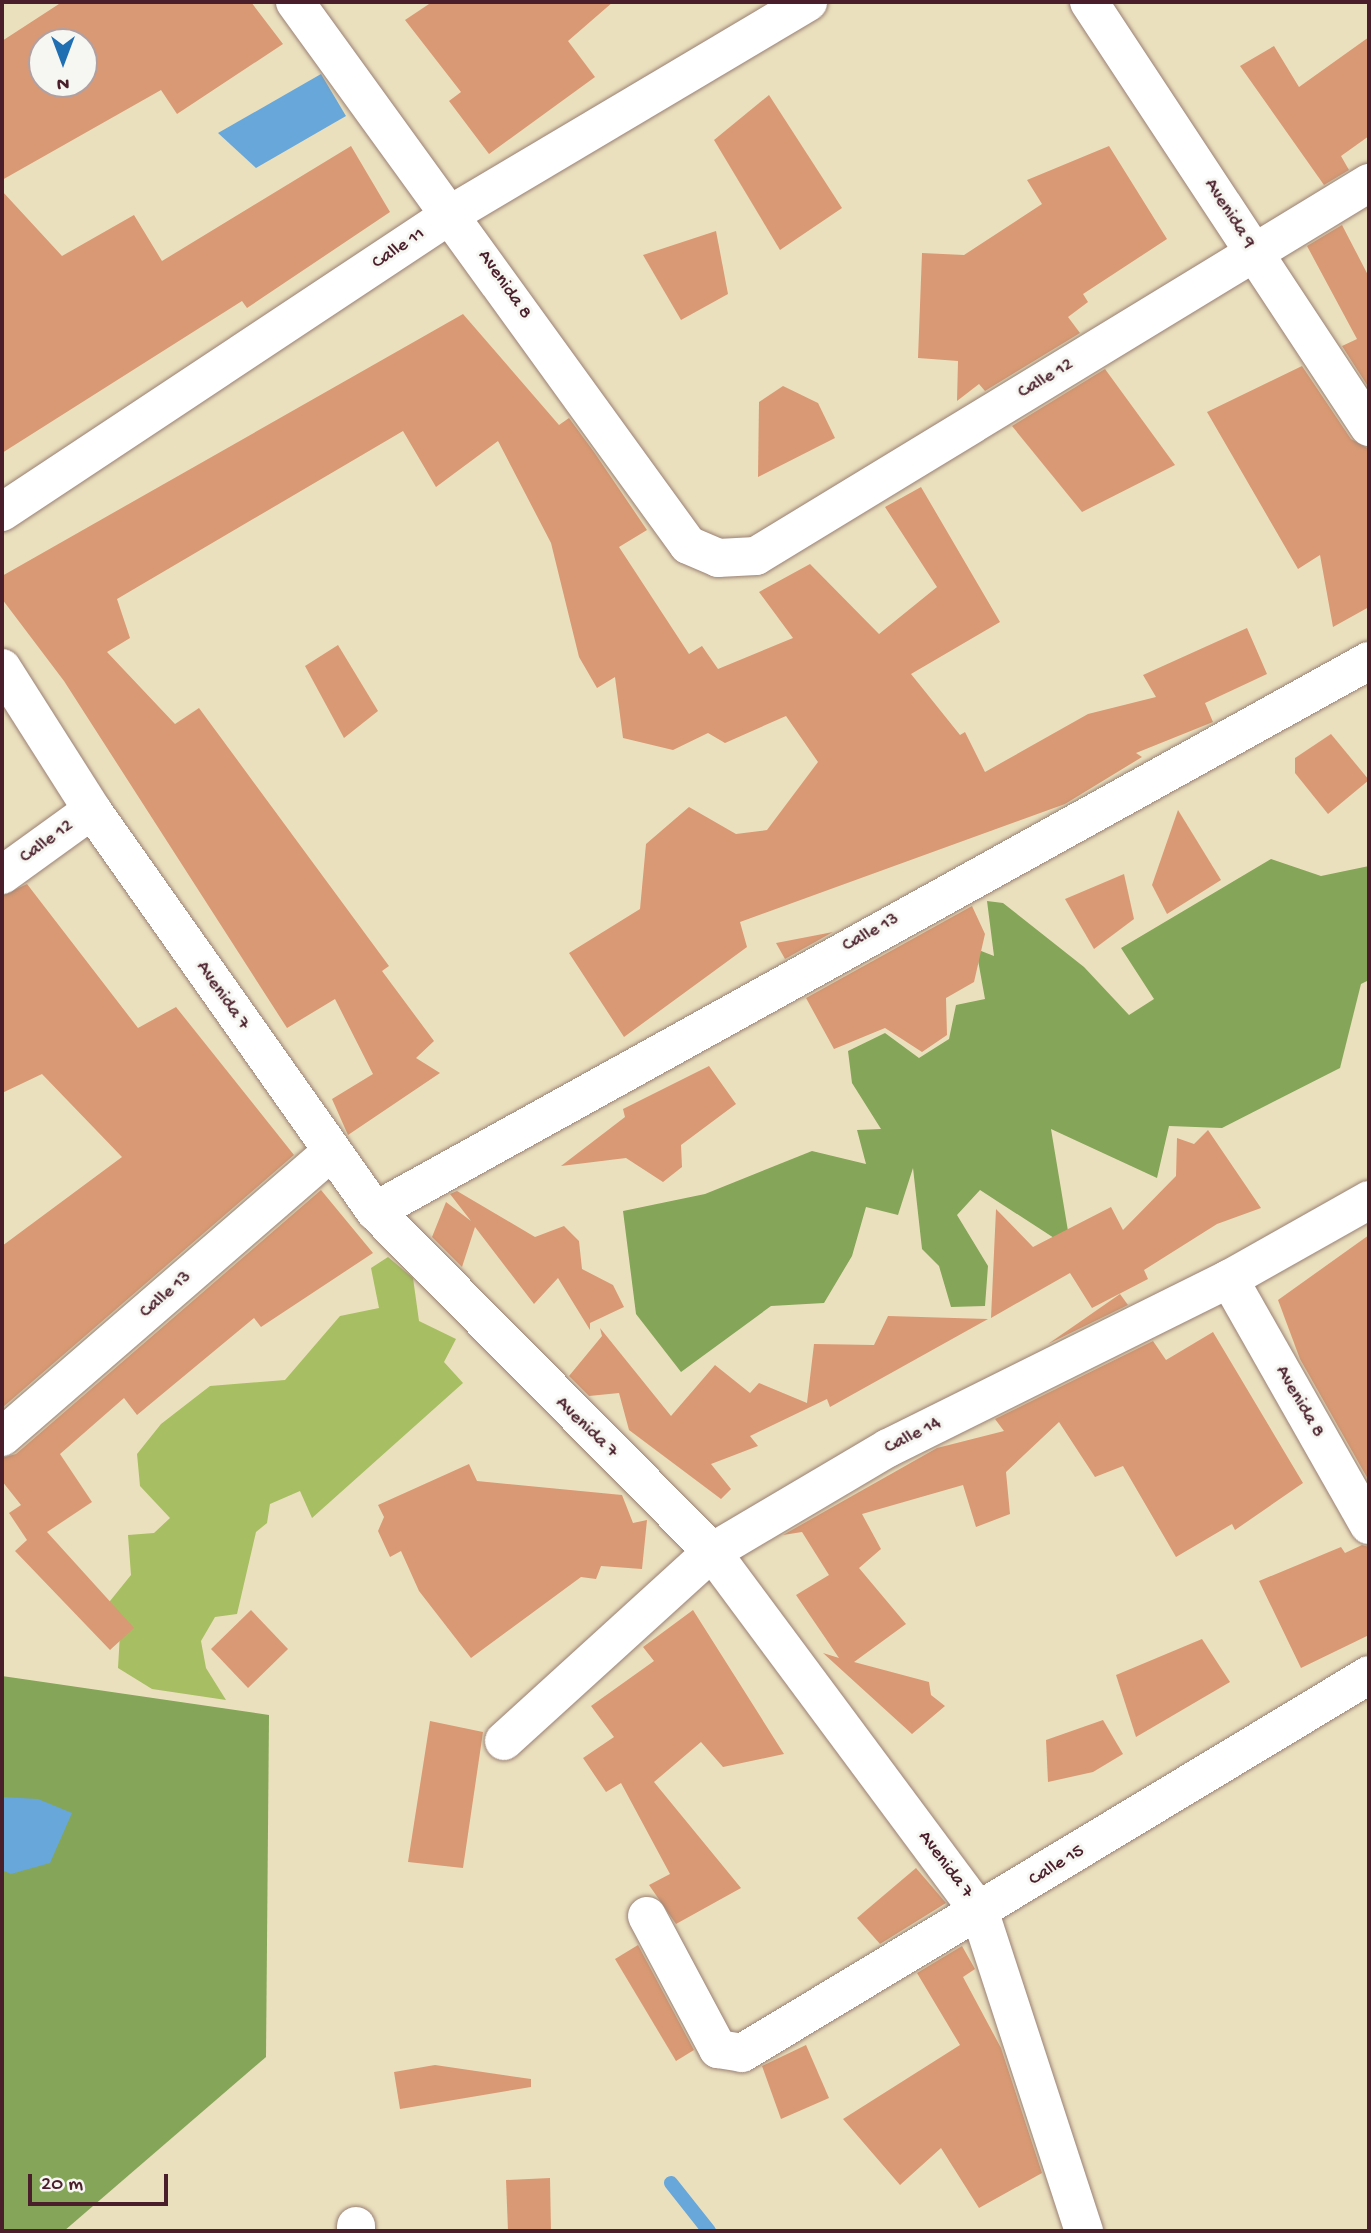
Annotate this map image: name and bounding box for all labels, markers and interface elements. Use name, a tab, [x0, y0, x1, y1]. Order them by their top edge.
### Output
north arrow	[28, 28, 98, 98]
text: N	[57, 71, 69, 94]
street label: Avenida 9	[1198, 175, 1260, 253]
street label: Calle 11	[368, 223, 430, 275]
street label: Avenida 8	[472, 246, 536, 324]
street label: Calle 12	[1014, 354, 1078, 404]
street label: Calle 12	[16, 815, 78, 869]
street label: Calle 13	[839, 908, 903, 958]
street label: Avenida 7	[190, 957, 254, 1035]
street label: Calle 13	[135, 1266, 197, 1324]
street label: Avenida 8	[1269, 1362, 1329, 1442]
street label: Avenida 7	[550, 1393, 622, 1463]
street label: Calle 14	[881, 1412, 945, 1460]
street label: Avenida 7	[912, 1827, 978, 1903]
street label: Calle 15	[1025, 1840, 1089, 1892]
scale bar	[32, 2160, 172, 2204]
text: 20 m	[41, 2173, 83, 2198]

